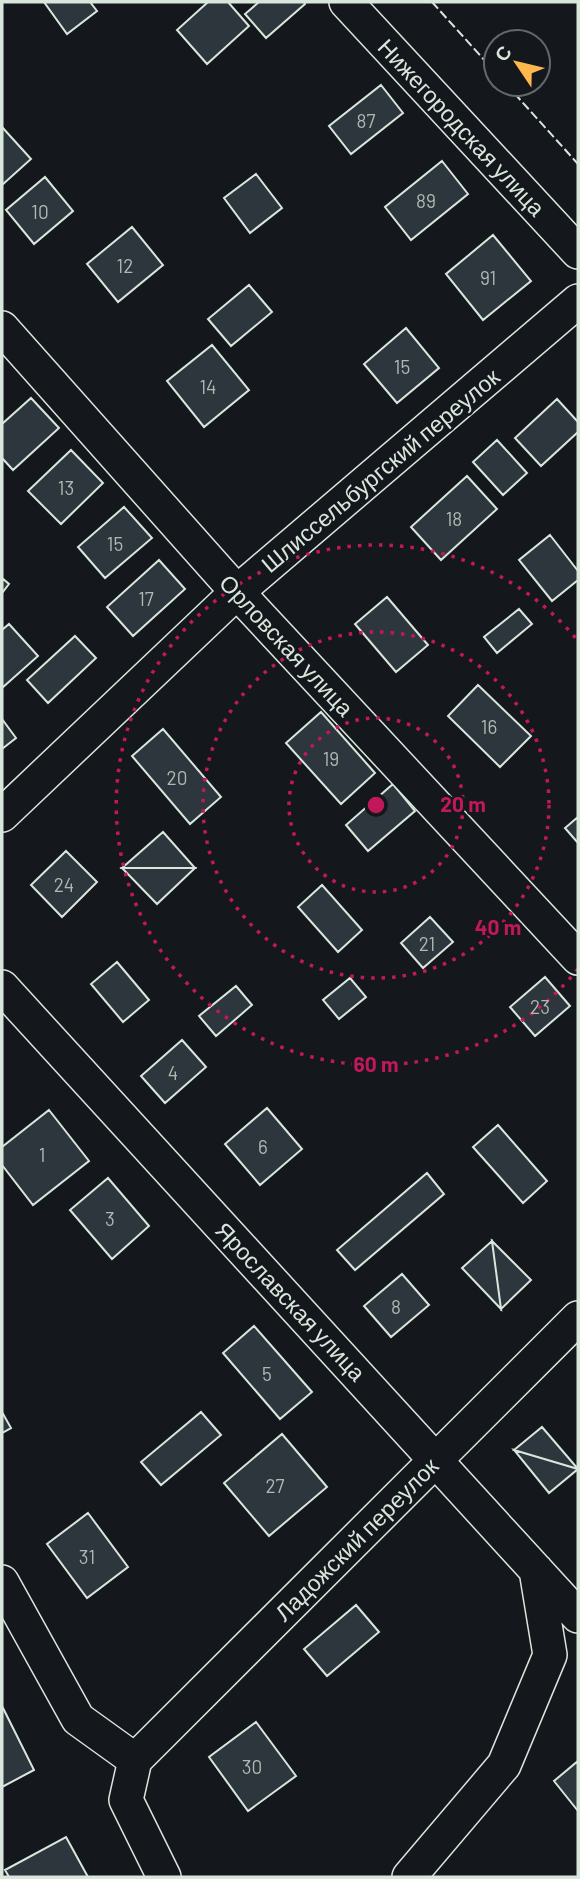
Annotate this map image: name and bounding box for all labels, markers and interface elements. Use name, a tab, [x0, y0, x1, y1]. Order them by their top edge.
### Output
north arrow	[482, 28, 552, 98]
street label: Нижегородская улица	[373, 33, 551, 222]
text: С	[489, 41, 516, 65]
house number: 87	[357, 109, 375, 132]
house number: 89	[416, 189, 436, 212]
house number: 10	[31, 200, 49, 223]
house number: 12	[117, 254, 133, 277]
house number: 91	[480, 266, 496, 289]
house number: 15	[394, 355, 410, 378]
street label: Шлиссельбургский переулок	[255, 362, 506, 578]
house number: 14	[199, 375, 217, 398]
house number: 13	[58, 476, 74, 499]
house number: 18	[446, 507, 462, 530]
house number: 15	[107, 532, 123, 555]
street label: Орловская улица	[214, 568, 360, 722]
house number: 17	[138, 587, 154, 610]
house number: 16	[481, 715, 497, 738]
house number: 19	[323, 747, 339, 770]
house number: 20	[167, 766, 187, 789]
text: 20 m	[440, 791, 486, 816]
centre of rings	[364, 793, 388, 817]
house number: 24	[54, 873, 74, 896]
text: 40 m	[475, 914, 521, 939]
house number: 21	[419, 932, 435, 955]
house number: 23	[530, 995, 550, 1018]
text: 60 m	[354, 1051, 398, 1076]
house number: 4	[168, 1061, 178, 1084]
house number: 6	[258, 1135, 268, 1158]
house number: 1	[39, 1143, 45, 1166]
house number: 3	[105, 1207, 115, 1230]
street label: Ярославская улица	[210, 1216, 372, 1386]
house number: 8	[391, 1295, 401, 1318]
house number: 5	[262, 1362, 272, 1385]
street label: Ладожский переулок	[269, 1451, 444, 1626]
house number: 27	[265, 1474, 285, 1497]
house number: 31	[79, 1545, 95, 1568]
house number: 30	[242, 1755, 262, 1778]

